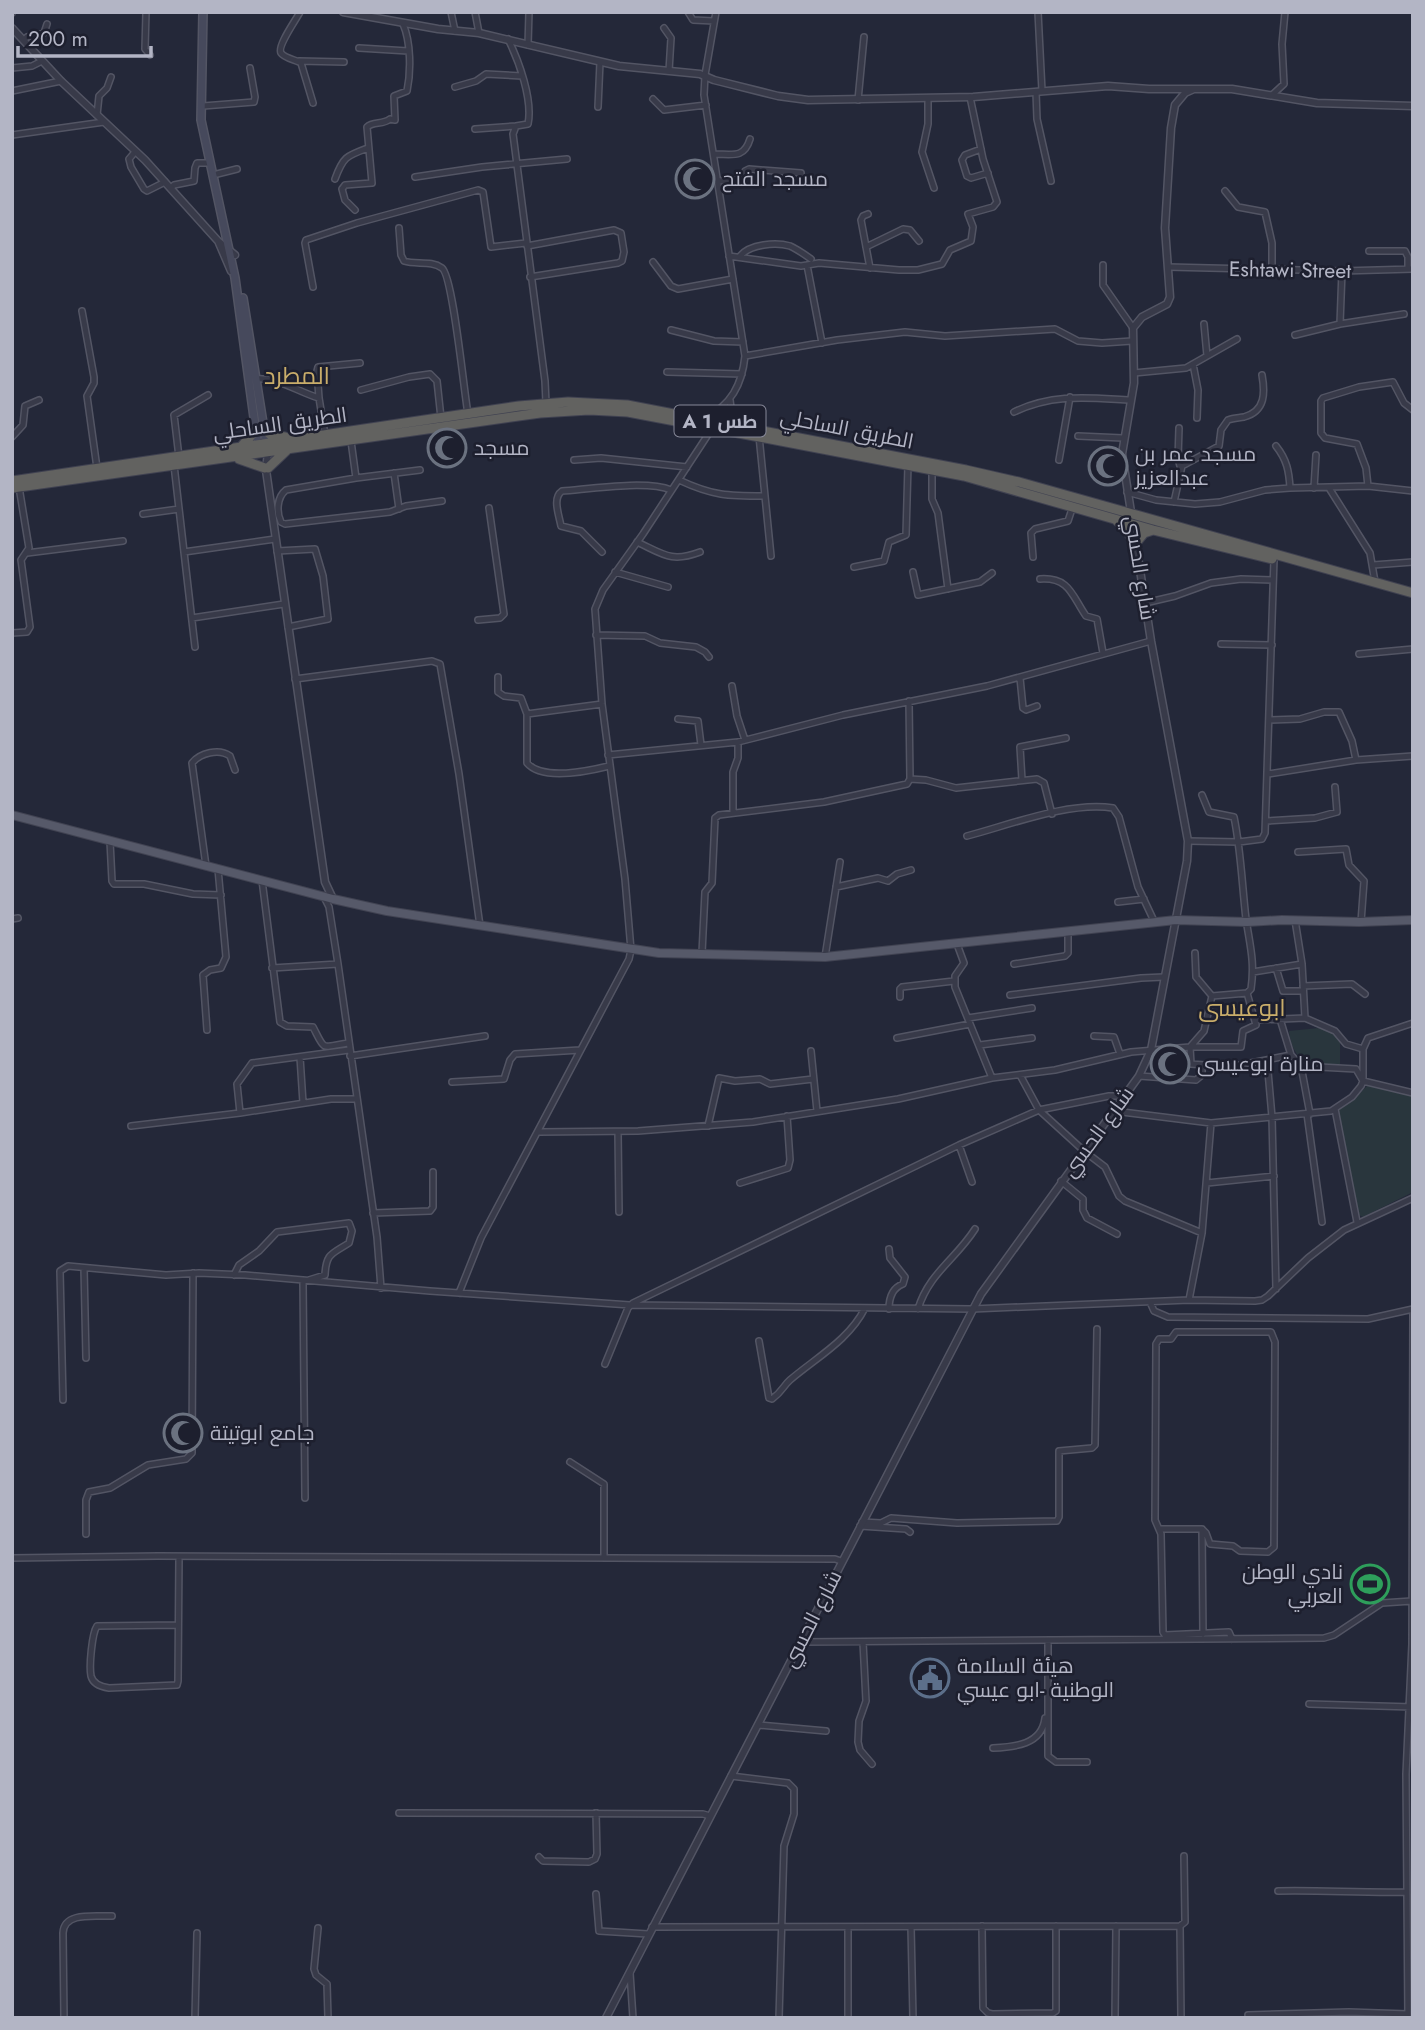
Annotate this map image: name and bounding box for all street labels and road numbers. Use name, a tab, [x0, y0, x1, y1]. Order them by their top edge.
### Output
street label: Eshtawi Street	[1229, 254, 1351, 286]
street label: الطريق الساحلي	[211, 400, 349, 449]
street label: الطريق الساحلي	[778, 401, 916, 458]
road number: A 1 طس	[674, 406, 766, 436]
street label: شارع الحسي	[1117, 513, 1163, 623]
street label: شارع الحسي	[1055, 1080, 1141, 1184]
street label: شارع الحسي	[775, 1565, 849, 1673]

